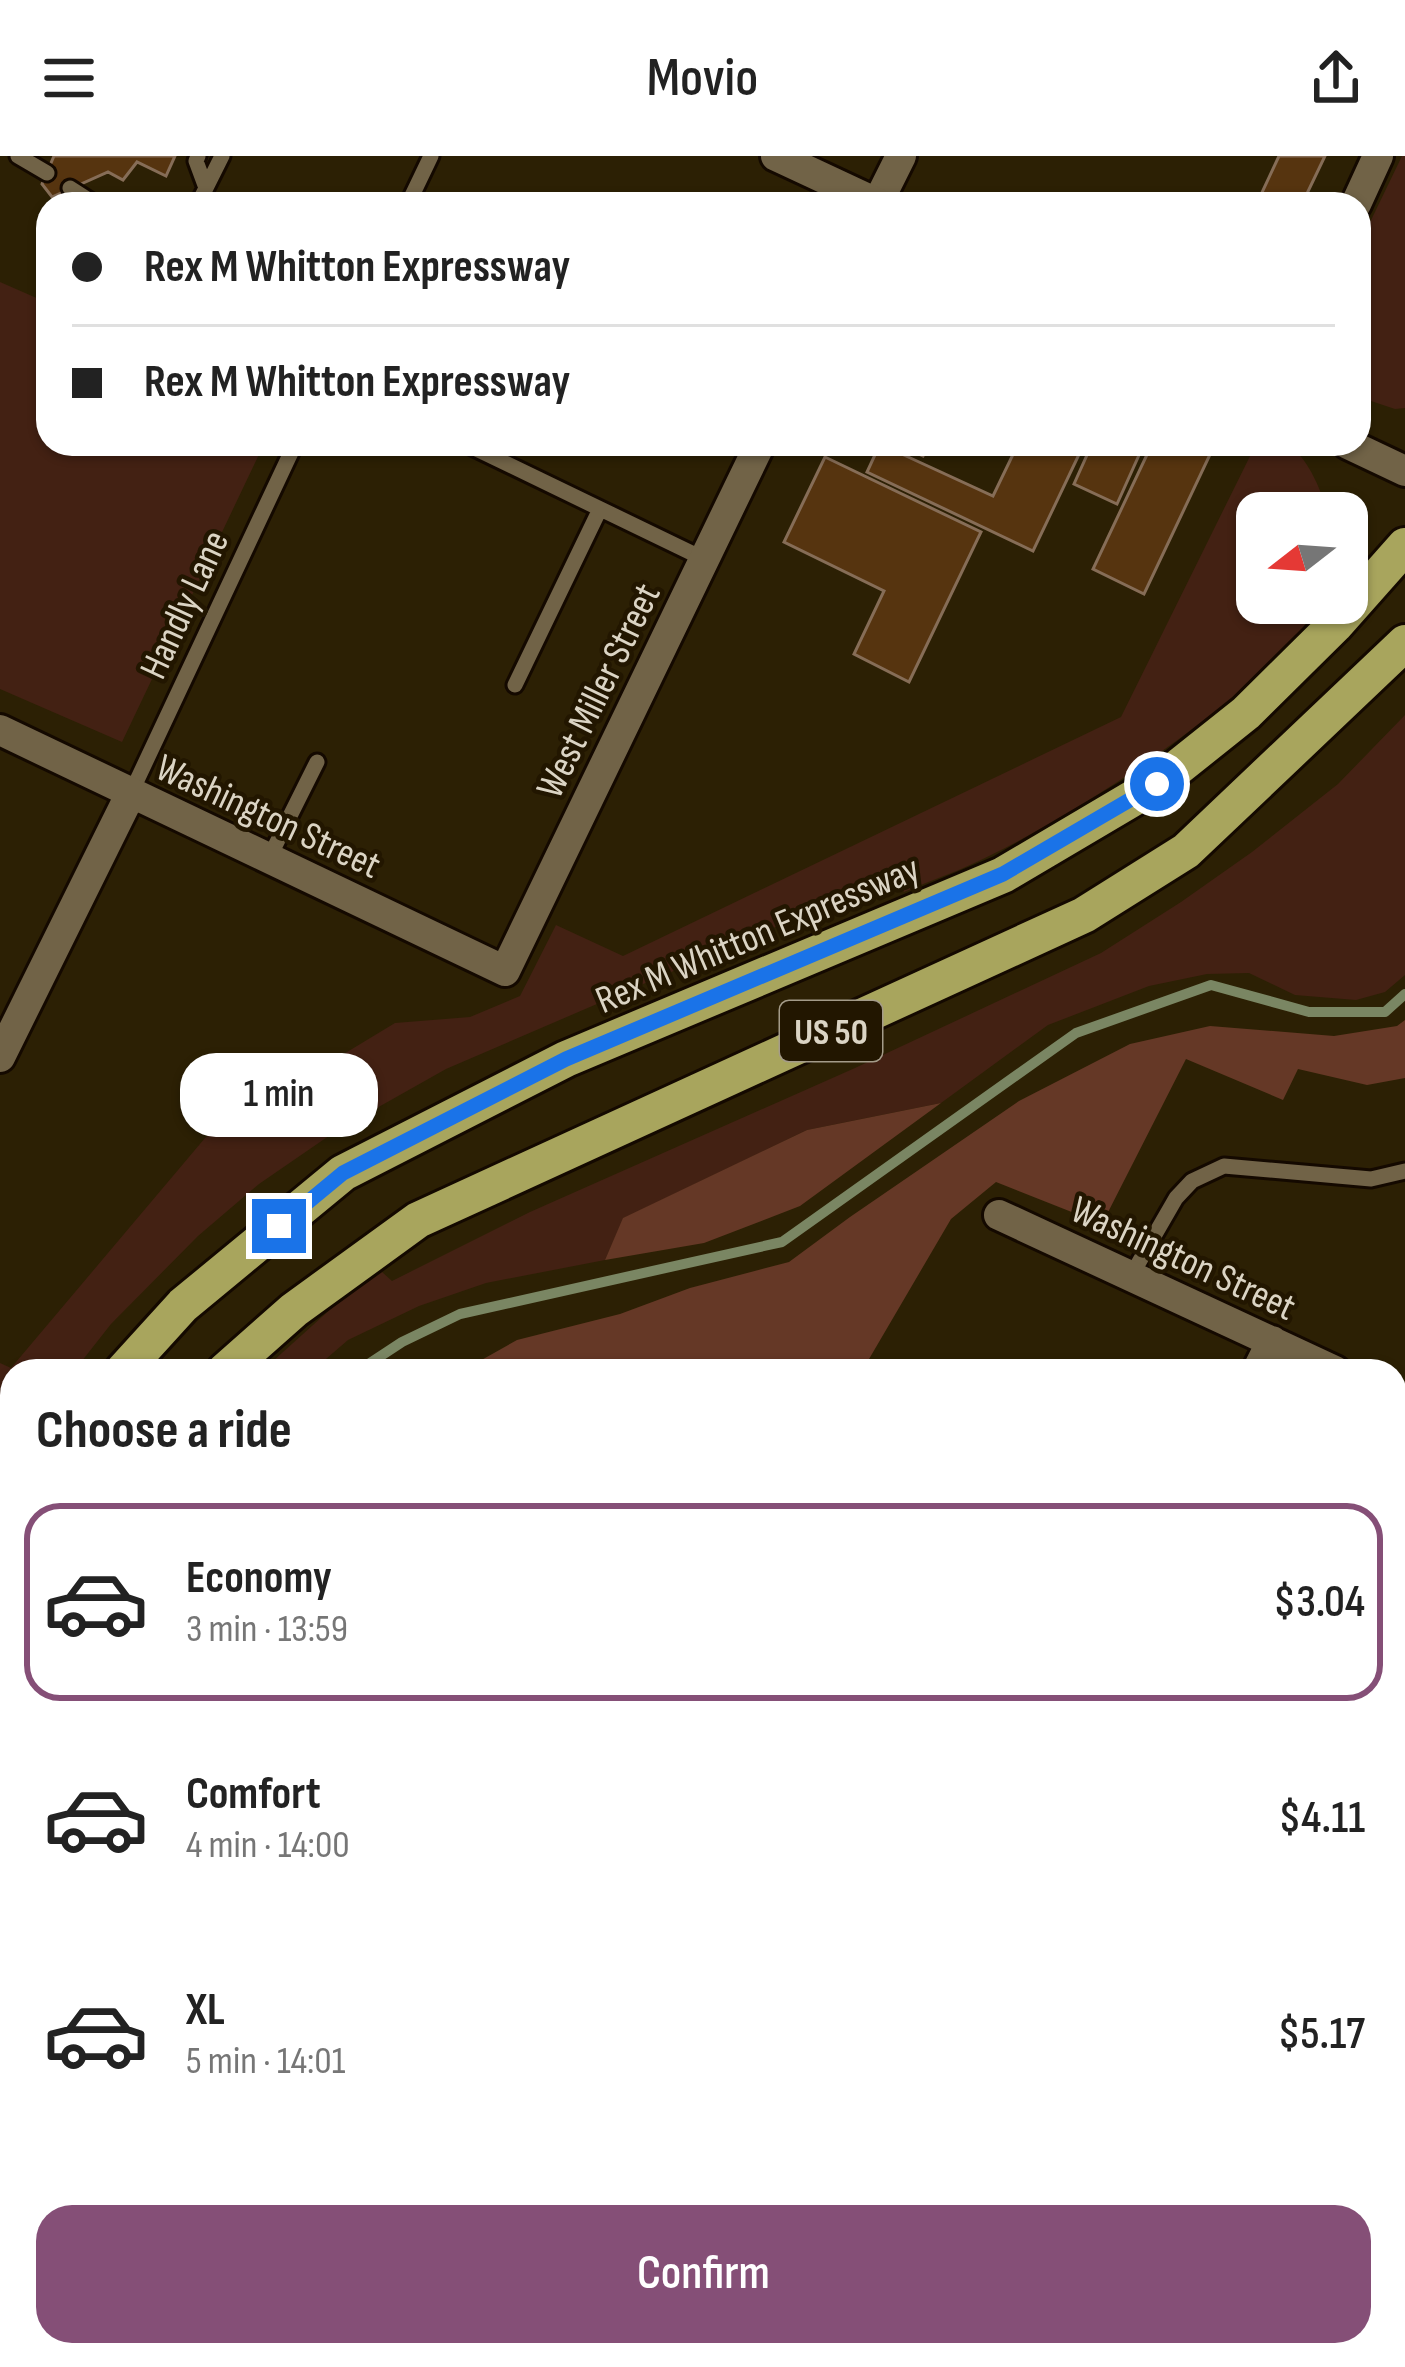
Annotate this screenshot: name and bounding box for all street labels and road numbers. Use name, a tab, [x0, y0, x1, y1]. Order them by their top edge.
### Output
street label: Handly Lane	[131, 523, 240, 687]
street label: West Miller Street	[527, 576, 671, 806]
street label: Washington Street	[148, 745, 388, 890]
street label: Rex M Whitton Expressway	[589, 846, 927, 1025]
road number: US 50	[780, 1001, 882, 1061]
street label: Washington Street	[1063, 1187, 1303, 1332]

